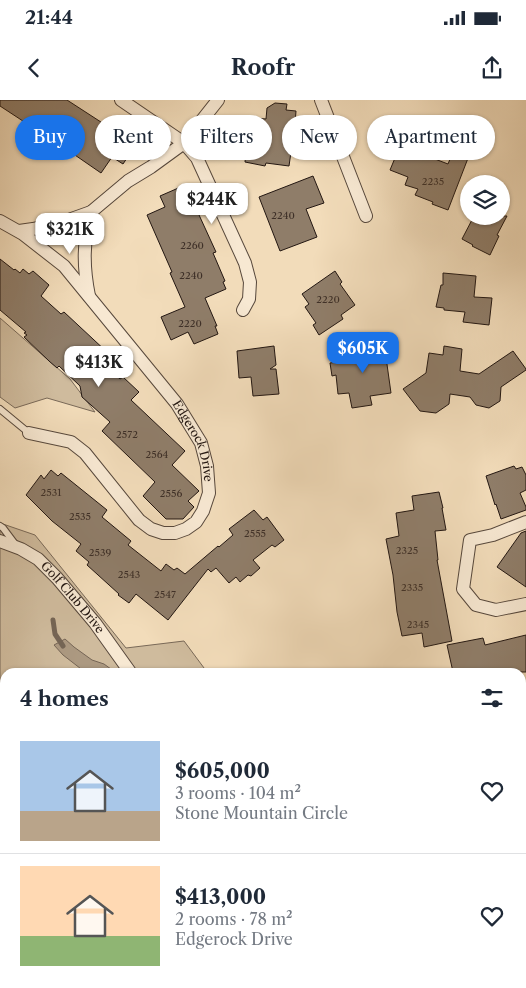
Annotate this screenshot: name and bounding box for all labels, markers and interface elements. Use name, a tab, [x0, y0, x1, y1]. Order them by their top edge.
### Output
text: 21:44	[25, 6, 73, 29]
icon: back	[20, 54, 48, 82]
text: Roofr	[231, 54, 295, 81]
icon: share	[478, 54, 506, 82]
chip: Buy	[15, 115, 85, 160]
chip: Rent	[95, 115, 171, 160]
chip: Filters	[181, 115, 272, 160]
chip: New	[282, 115, 357, 160]
chip: Apartment	[367, 115, 495, 160]
house number: 2235	[422, 175, 444, 188]
map controls	[460, 175, 510, 225]
button: layers	[460, 175, 510, 225]
pin: $244K	[177, 182, 247, 225]
text: $244K	[187, 189, 237, 209]
house number: 2240	[271, 209, 295, 222]
pin: $321K	[35, 212, 105, 255]
text: $321K	[46, 219, 94, 239]
house number: 2260	[180, 239, 204, 252]
house number: 2240	[179, 269, 203, 282]
house number: 2220	[316, 293, 340, 306]
house number: 2220	[178, 317, 202, 330]
pin: $605K	[328, 332, 398, 374]
text: $605K	[338, 338, 388, 358]
pin: $413K	[64, 346, 134, 388]
text: $413K	[75, 352, 123, 372]
street label: Edgerock Drive	[169, 397, 216, 483]
house number: 2572	[116, 428, 138, 441]
house number: 2564	[146, 448, 169, 461]
house number: 2531	[41, 486, 62, 499]
house number: 2556	[160, 487, 182, 500]
house number: 2535	[69, 510, 91, 523]
house number: 2555	[244, 527, 266, 540]
house number: 2325	[396, 544, 418, 557]
house number: 2539	[89, 546, 111, 559]
street label: Golf Club Drive	[38, 558, 108, 636]
house number: 2543	[118, 568, 140, 581]
house number: 2335	[401, 581, 423, 594]
house number: 2547	[154, 588, 176, 601]
house number: 2345	[407, 618, 429, 631]
icon: filters	[478, 684, 506, 712]
text: 4 homes	[20, 686, 109, 711]
text: $605,000	[175, 758, 270, 783]
icon: home	[60, 761, 120, 821]
icon: heart	[478, 777, 506, 805]
text: 3 rooms · 104 m²	[175, 783, 301, 803]
text: Stone Mountain Circle	[175, 803, 348, 823]
text: $413,000	[175, 884, 266, 909]
icon: home	[60, 886, 120, 946]
icon: heart	[478, 902, 506, 930]
text: 2 rooms · 78 m²	[175, 909, 293, 929]
text: Edgerock Drive	[175, 929, 293, 949]

